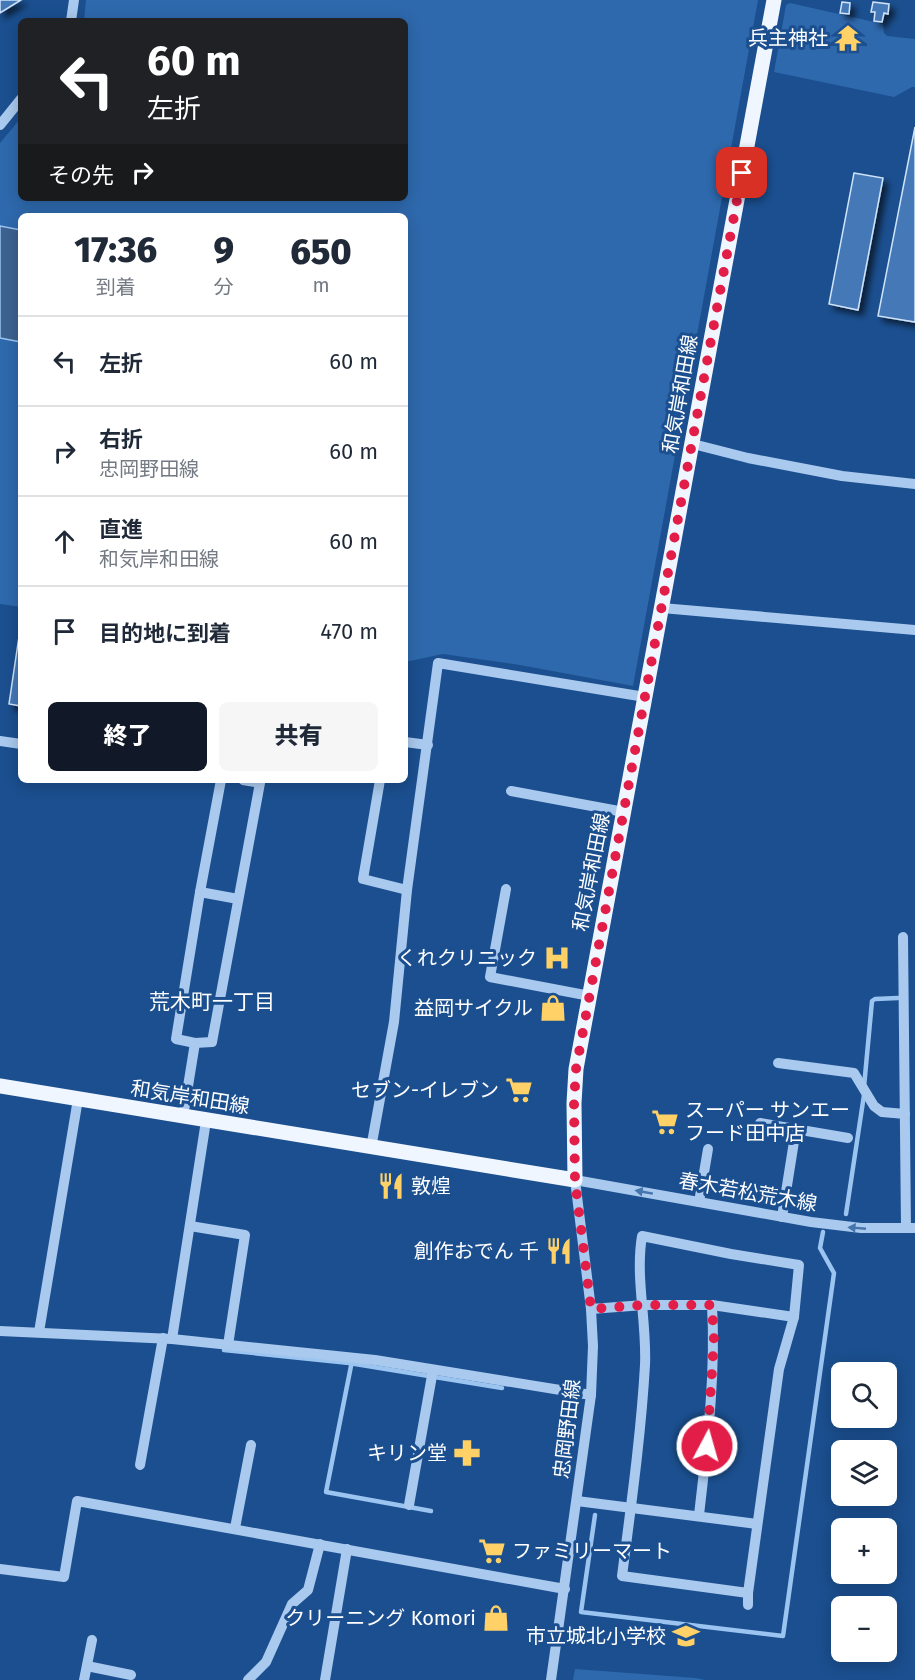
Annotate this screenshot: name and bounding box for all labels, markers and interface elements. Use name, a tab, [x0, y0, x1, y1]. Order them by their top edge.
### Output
temple icon: 兵主神社	[833, 23, 863, 53]
place label: 兵主神社	[748, 26, 828, 50]
text: 60 m	[147, 36, 241, 86]
icon: left	[48, 42, 126, 120]
text: 左折	[147, 93, 201, 125]
pin	[716, 147, 767, 198]
icon: right	[126, 156, 159, 189]
icon: arrive	[725, 156, 758, 189]
text: その先	[48, 162, 114, 189]
text: 17:36	[74, 228, 157, 272]
text: 9	[213, 228, 234, 272]
text: 650	[290, 230, 352, 274]
text: m	[312, 273, 330, 297]
text: 到着	[96, 275, 136, 299]
text: 分	[214, 275, 234, 299]
street label: 和気岸和田線	[658, 333, 702, 455]
icon: left	[48, 345, 81, 378]
text: 60 m	[329, 348, 378, 375]
text: 左折	[99, 350, 143, 377]
text: 右折	[99, 426, 143, 453]
icon: right	[48, 435, 81, 468]
text: 60 m	[329, 438, 378, 465]
text: 忠岡野田線	[99, 457, 199, 481]
text: 直進	[99, 516, 143, 543]
icon: ahead	[48, 525, 81, 558]
text: 60 m	[329, 528, 378, 555]
text: 和気岸和田線	[99, 547, 219, 571]
icon: arrive	[48, 615, 81, 648]
text: 470 m	[320, 618, 378, 645]
text: 目的地に到着	[99, 620, 231, 647]
button: 終了	[48, 702, 207, 771]
button: 共有	[219, 702, 378, 771]
street label: 和気岸和田線	[568, 811, 614, 933]
hospital icon: くれクリニック	[542, 943, 572, 973]
place label: くれクリニック	[397, 946, 537, 970]
district label: 荒木町一丁目	[149, 989, 275, 1015]
shop icon: 益岡サイクル	[538, 993, 568, 1023]
place label: 益岡サイクル	[414, 996, 533, 1020]
supermarket icon: セブン-イレブン	[504, 1075, 534, 1105]
street label: 和気岸和田線	[129, 1076, 251, 1118]
place label: セブン-イレブン	[351, 1078, 499, 1102]
place label: スーパー サンエー フード田中店	[685, 1098, 850, 1145]
supermarket icon: スーパー サンエー フード田中店	[650, 1107, 680, 1137]
street label: 春木若松荒木線	[677, 1168, 819, 1216]
restaurant icon: 敦煌	[376, 1171, 406, 1201]
place label: 敦煌	[411, 1174, 451, 1198]
one-way arrow	[634, 1187, 653, 1196]
one-way arrow	[847, 1223, 866, 1232]
restaurant icon: 創作おでん 千	[544, 1236, 574, 1266]
place label: 創作おでん 千	[414, 1239, 539, 1263]
map controls	[831, 1362, 897, 1662]
button: search	[831, 1362, 897, 1428]
street label: 忠岡野田線	[549, 1378, 585, 1480]
position arrow	[675, 1414, 739, 1478]
pharmacy icon: キリン堂	[452, 1438, 482, 1468]
button: layers	[831, 1440, 897, 1506]
place label: キリン堂	[367, 1441, 447, 1465]
button: +	[831, 1518, 897, 1584]
supermarket icon: ファミリーマート	[477, 1536, 507, 1566]
place label: ファミリーマート	[512, 1539, 672, 1563]
button: −	[831, 1596, 897, 1662]
shop icon: クリーニング Komori	[481, 1603, 511, 1633]
place label: クリーニング Komori	[285, 1606, 476, 1630]
school or university icon: 市立城北小学校	[671, 1621, 701, 1651]
place label: 市立城北小学校	[526, 1624, 666, 1648]

